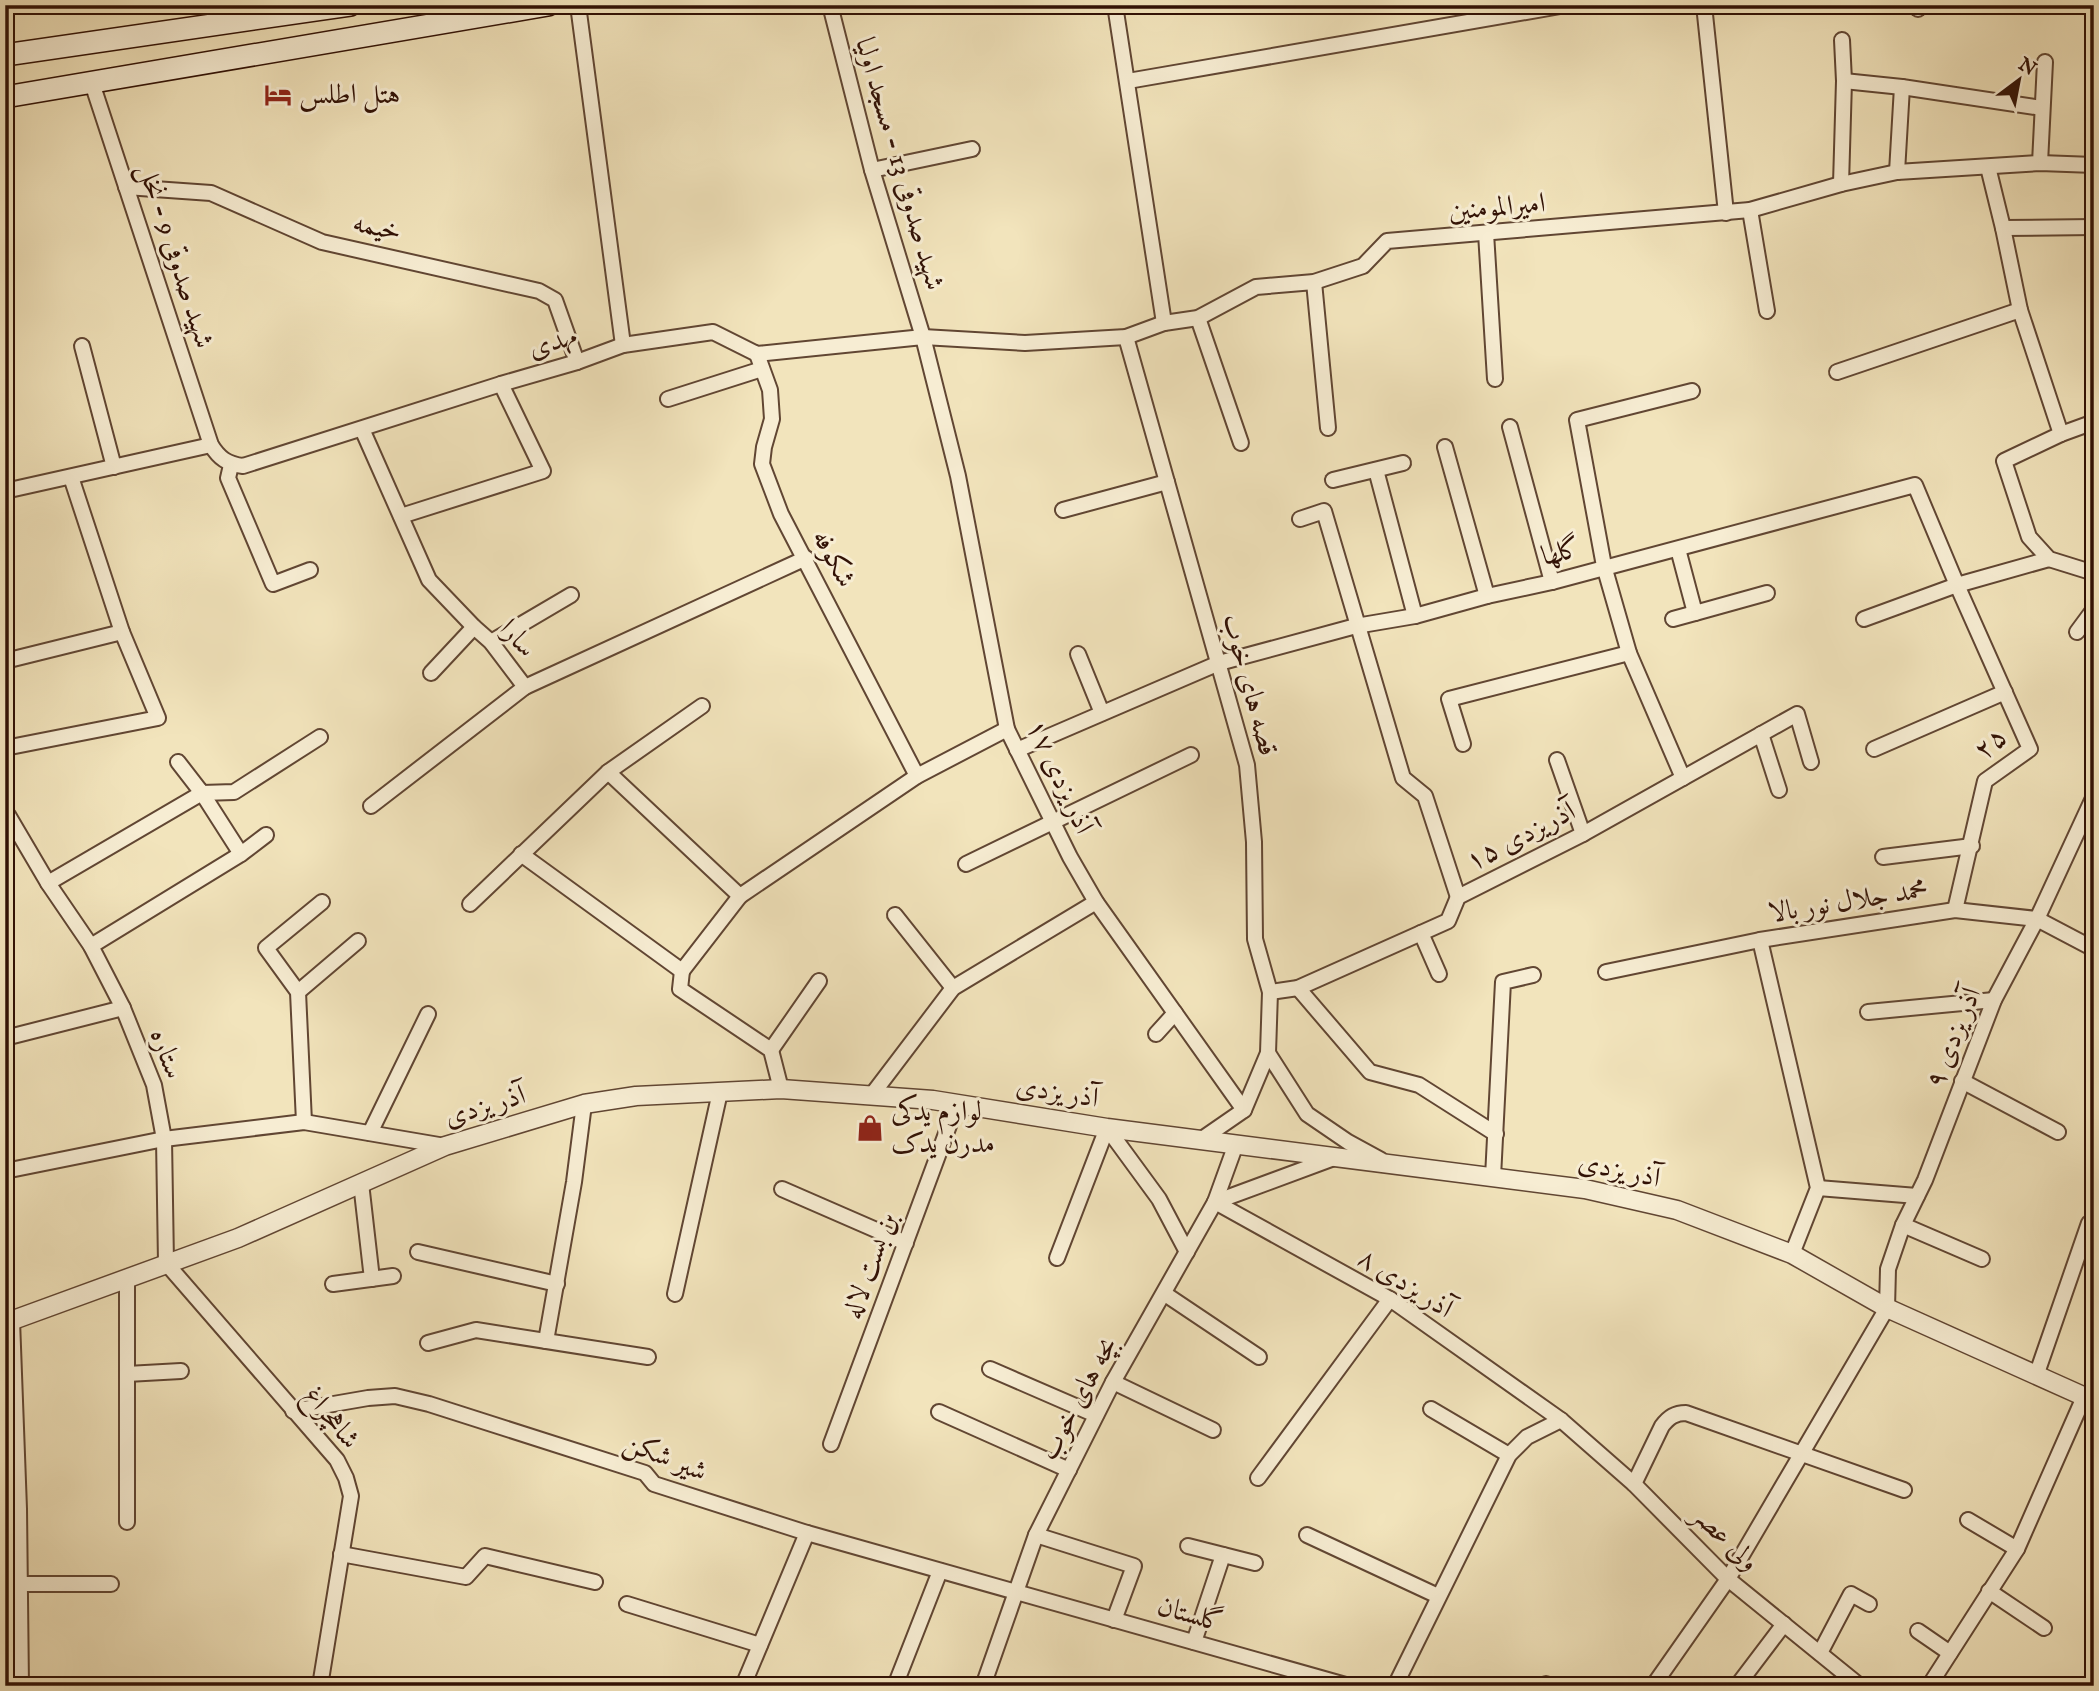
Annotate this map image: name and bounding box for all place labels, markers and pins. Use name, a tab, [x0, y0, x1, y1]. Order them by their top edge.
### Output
place label: هتل اطلس	[299, 78, 400, 113]
hotel icon: هتل اطلس	[263, 80, 293, 110]
place label: لوازم یدکی مدرن یدک	[891, 1093, 995, 1162]
shop icon: لوازم یدکی مدرن یدک	[855, 1113, 885, 1143]

